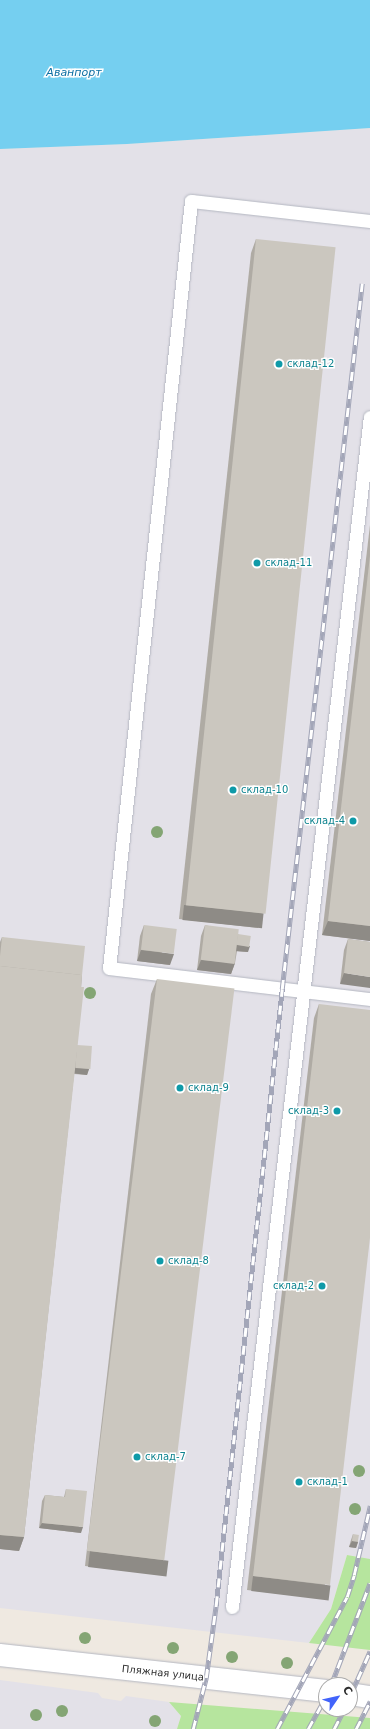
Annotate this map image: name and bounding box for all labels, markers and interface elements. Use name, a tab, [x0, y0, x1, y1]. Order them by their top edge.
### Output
water label: Аванпорт	[46, 66, 102, 80]
place label: склад-12	[287, 358, 334, 370]
marker: склад-12	[274, 359, 284, 369]
place label: склад-11	[265, 557, 312, 569]
marker: склад-11	[252, 558, 262, 568]
place label: склад-10	[241, 784, 288, 796]
marker: склад-10	[228, 785, 238, 795]
place label: склад-4	[304, 815, 345, 827]
marker: склад-4	[348, 816, 358, 826]
place label: склад-9	[188, 1082, 229, 1094]
marker: склад-9	[175, 1083, 185, 1093]
place label: склад-3	[288, 1105, 329, 1117]
marker: склад-3	[332, 1106, 342, 1116]
place label: склад-8	[168, 1255, 209, 1267]
marker: склад-8	[155, 1256, 165, 1266]
place label: склад-2	[273, 1280, 314, 1292]
marker: склад-2	[317, 1281, 327, 1291]
place label: склад-7	[145, 1451, 186, 1463]
marker: склад-7	[132, 1452, 142, 1462]
place label: склад-1	[307, 1476, 348, 1488]
marker: склад-1	[294, 1477, 304, 1487]
street label: Пляжная улица	[121, 1663, 205, 1683]
north arrow	[318, 1677, 358, 1717]
text: С	[340, 1684, 355, 1698]

